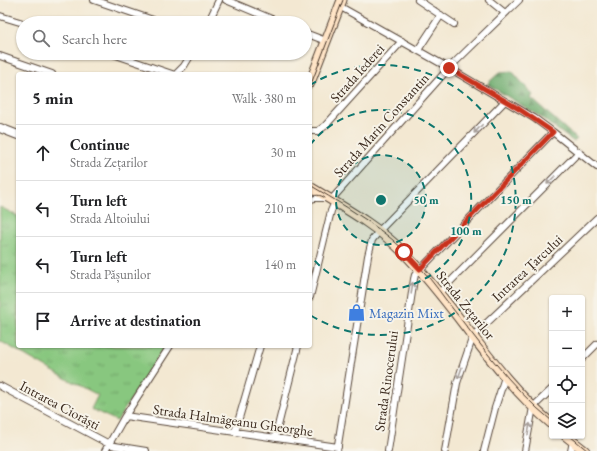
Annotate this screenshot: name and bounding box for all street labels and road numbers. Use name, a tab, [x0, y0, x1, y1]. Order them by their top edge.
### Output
street label: Strada Iederei	[326, 39, 388, 106]
street label: Strada Marin Constantin	[329, 69, 433, 181]
street label: Intrarea Țarcului	[488, 230, 567, 306]
street label: Strada Zețarilor	[433, 267, 500, 343]
street label: Strada Rinocerului	[370, 329, 402, 433]
street label: Intrarea Ciorăști	[17, 376, 104, 434]
street label: Strada Halmăgeanu Gheorghe	[152, 400, 315, 440]

